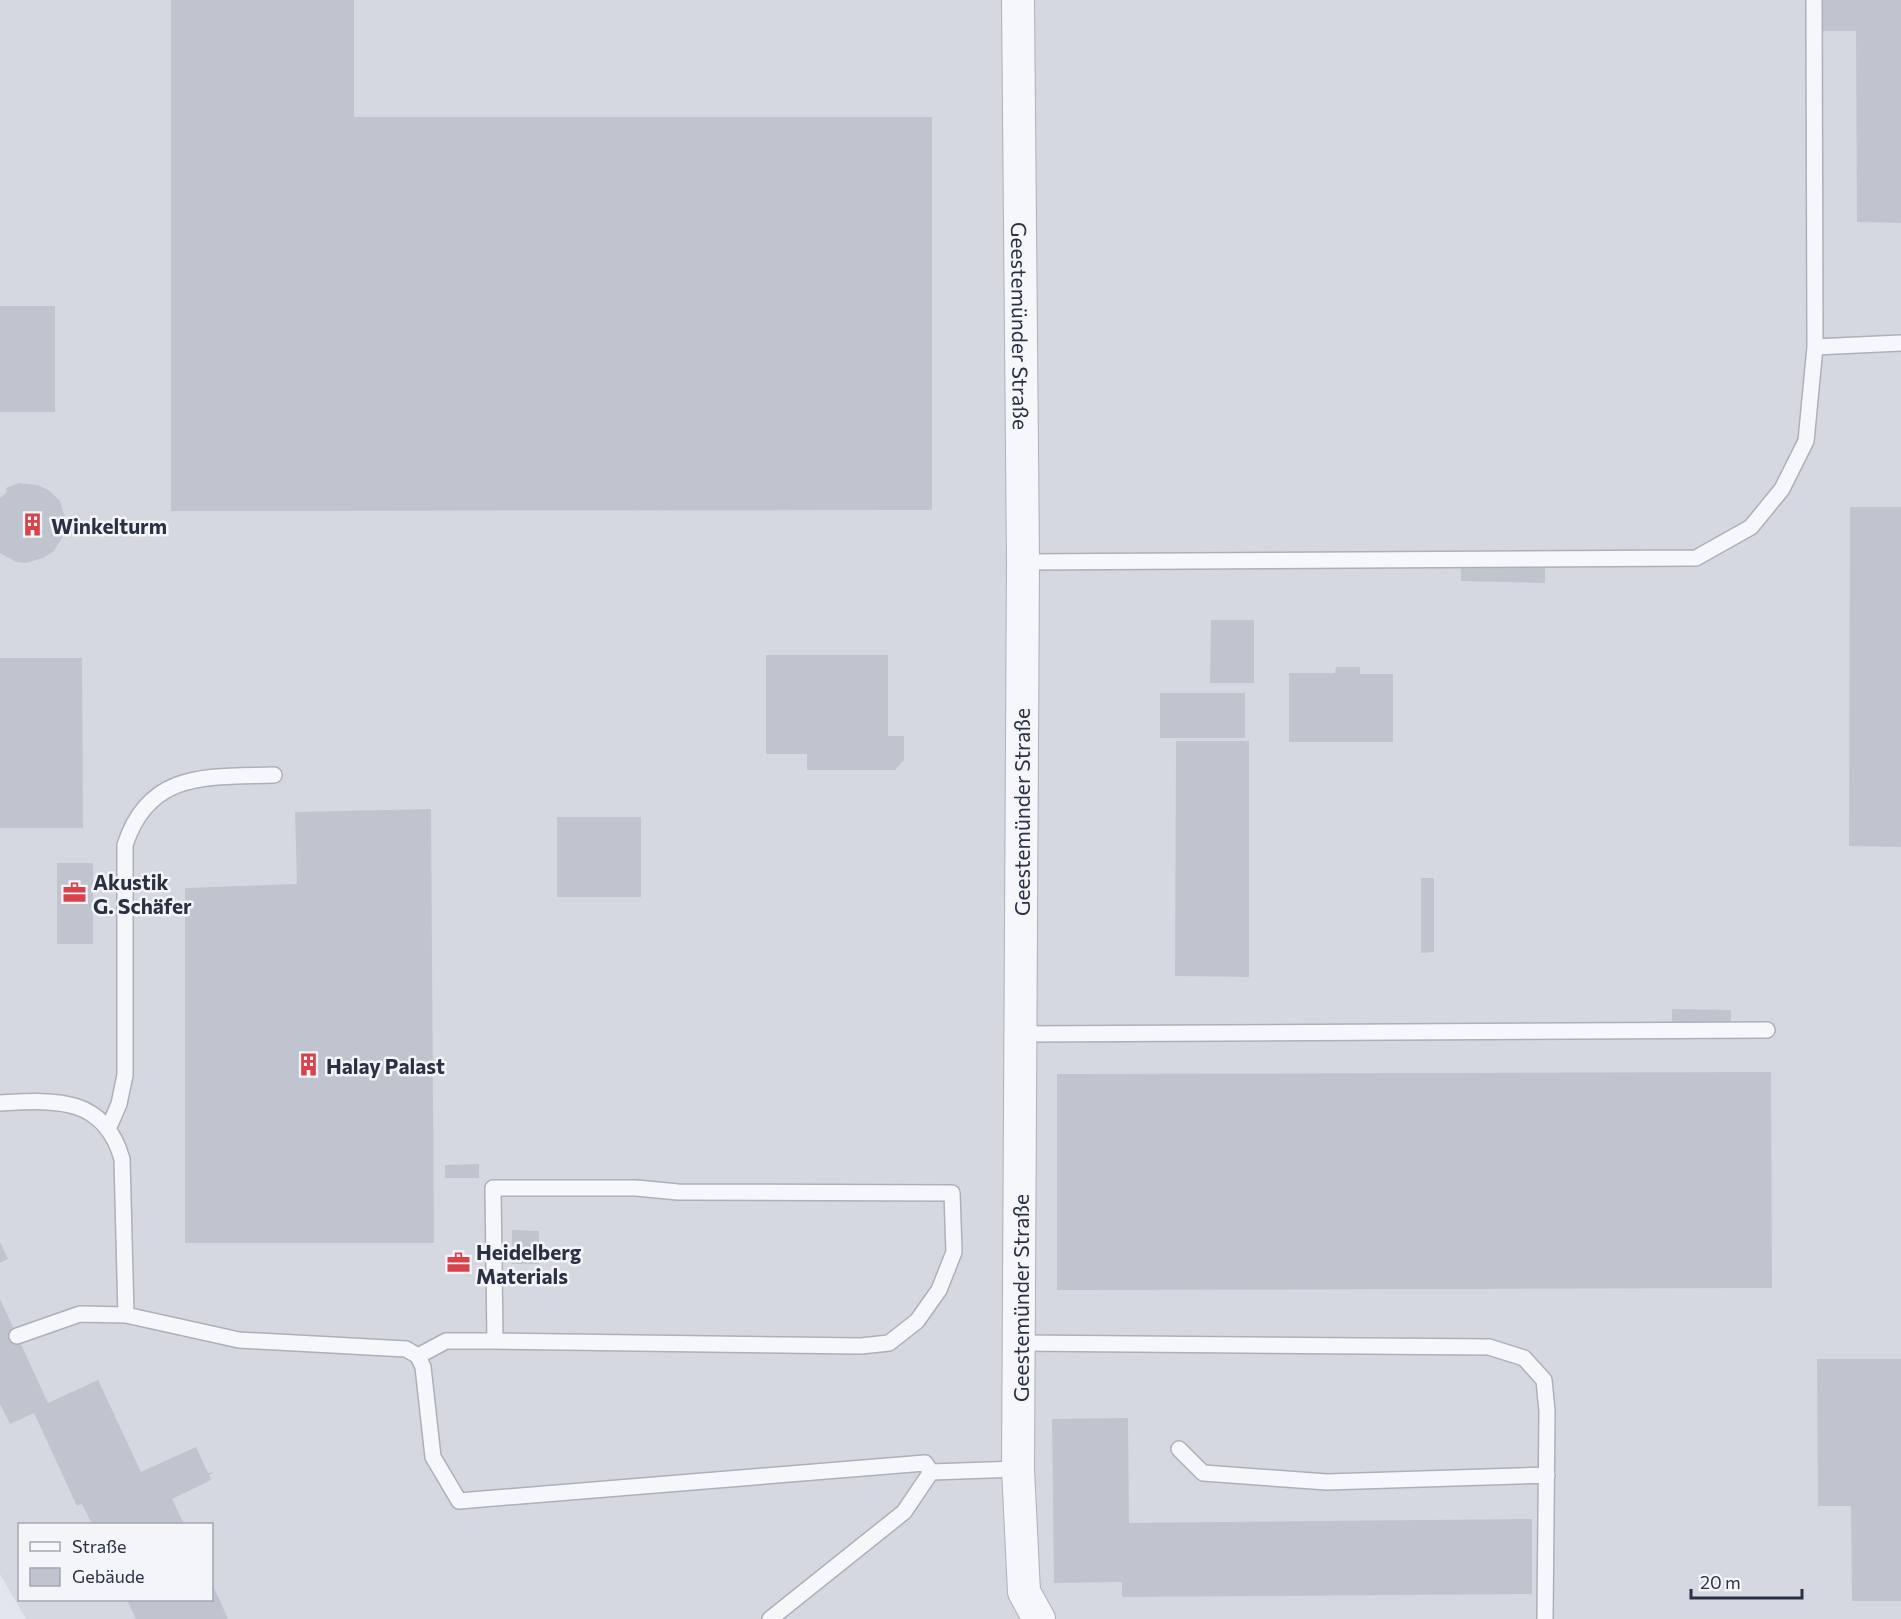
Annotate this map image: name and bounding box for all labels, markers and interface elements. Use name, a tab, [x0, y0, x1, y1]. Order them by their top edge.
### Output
street label: Geestemünder Straße	[1007, 222, 1034, 430]
building icon: Winkelturm	[20, 512, 46, 538]
place label: Winkelturm	[51, 513, 167, 538]
street label: Geestemünder Straße	[1009, 708, 1034, 916]
place label: Akustik G. Schäfer	[93, 869, 192, 918]
office icon: Akustik G. Schäfer	[62, 880, 88, 906]
building icon: Halay Palast	[295, 1052, 321, 1078]
place label: Halay Palast	[326, 1053, 445, 1078]
street label: Geestemünder Straße	[1008, 1194, 1033, 1402]
place label: Heidelberg Materials	[476, 1239, 582, 1288]
office icon: Heidelberg Materials	[445, 1250, 471, 1276]
legend	[18, 1523, 213, 1601]
text: Straße	[72, 1535, 127, 1557]
scale bar	[1691, 1562, 1802, 1600]
text: Gebäude	[72, 1565, 145, 1587]
text: 20 m	[1700, 1571, 1741, 1593]

